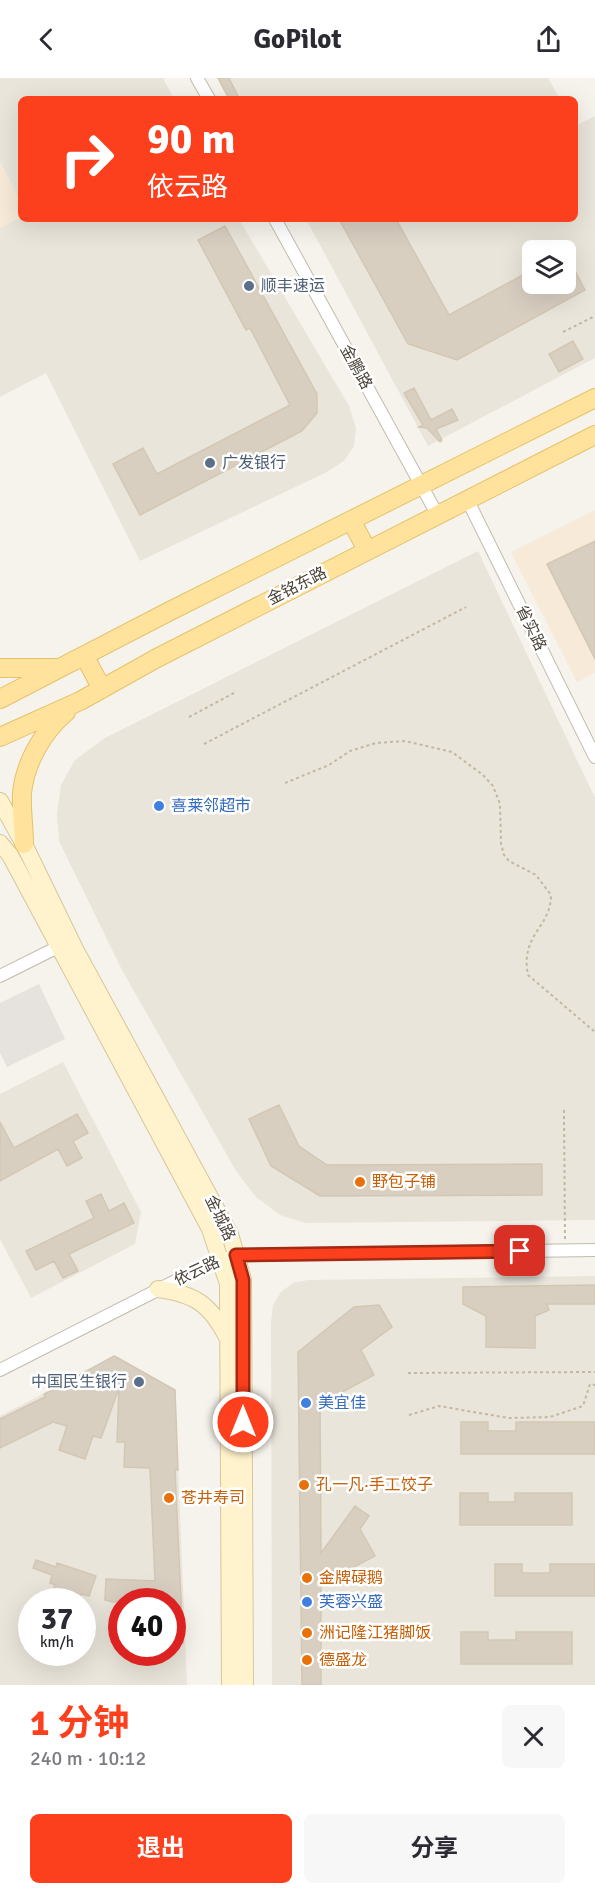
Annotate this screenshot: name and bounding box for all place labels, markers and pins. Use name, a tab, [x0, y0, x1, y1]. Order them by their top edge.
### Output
place label: 顺丰速运	[261, 276, 325, 296]
marker: 顺丰速运	[242, 279, 256, 293]
place label: 广发银行	[222, 453, 286, 473]
marker: 广发银行	[203, 456, 217, 470]
place label: 喜莱邻超市	[171, 796, 251, 816]
marker: 喜莱邻超市	[152, 799, 166, 813]
place label: 野包子铺	[372, 1172, 436, 1192]
marker: 野包子铺	[353, 1175, 367, 1189]
pin	[494, 1225, 545, 1276]
place label: 中国民生银行	[31, 1372, 127, 1392]
marker: 中国民生银行	[132, 1375, 146, 1389]
place label: 美宜佳	[318, 1393, 366, 1413]
marker: 美宜佳	[299, 1396, 313, 1410]
place label: 孔一凡·手工饺子	[316, 1475, 433, 1495]
marker: 孔一凡·手工饺子	[297, 1478, 311, 1492]
place label: 苍井寿司	[181, 1488, 245, 1508]
marker: 苍井寿司	[162, 1491, 176, 1505]
place label: 金牌碌鹅	[319, 1568, 383, 1588]
marker: 金牌碌鹅	[300, 1571, 314, 1585]
place label: 芙蓉兴盛	[319, 1592, 383, 1612]
marker: 芙蓉兴盛	[300, 1595, 314, 1609]
place label: 洲记隆江猪脚饭	[319, 1623, 431, 1643]
marker: 洲记隆江猪脚饭	[300, 1626, 314, 1640]
place label: 德盛龙	[319, 1650, 367, 1670]
marker: 德盛龙	[300, 1653, 314, 1667]

